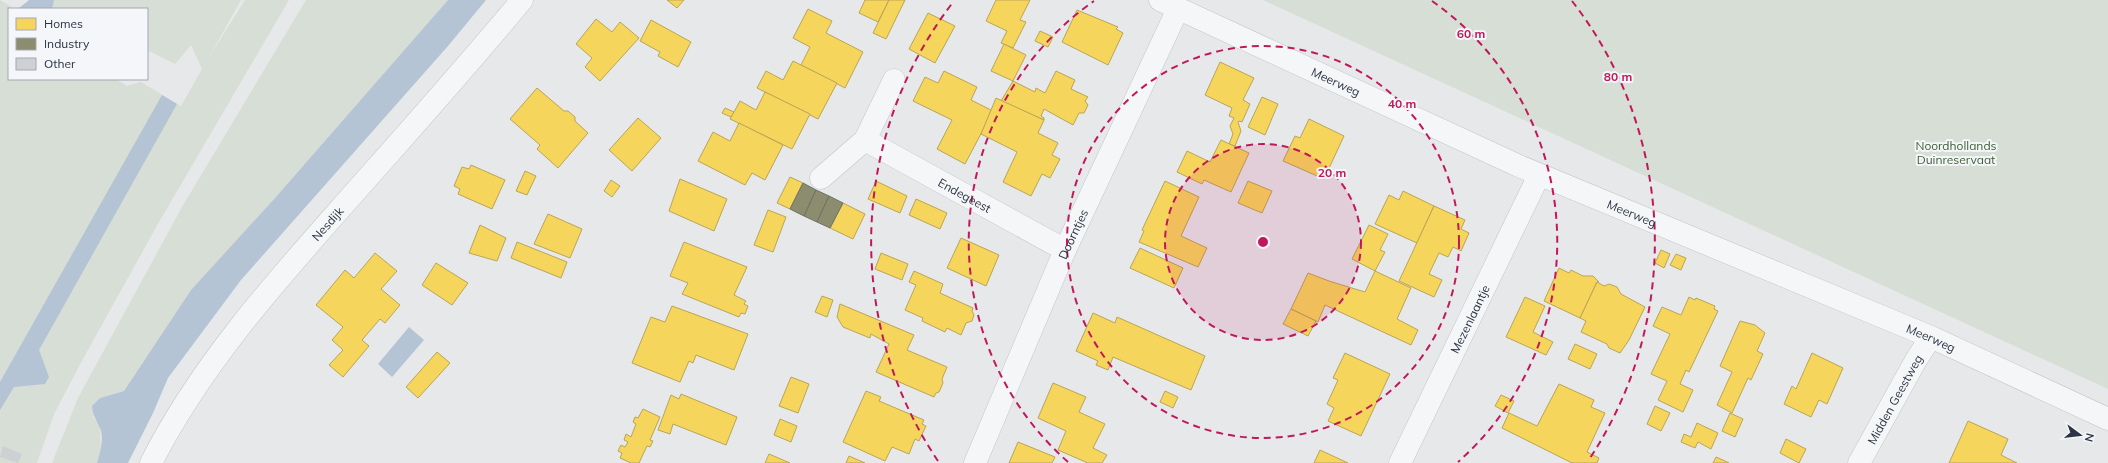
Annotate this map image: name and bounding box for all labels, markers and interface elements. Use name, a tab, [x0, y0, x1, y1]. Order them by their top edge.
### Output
legend	[8, 8, 148, 80]
text: Homes	[44, 16, 83, 31]
text: 60 m	[1457, 26, 1485, 41]
text: Industry	[44, 36, 90, 51]
text: Other	[44, 56, 76, 71]
street label: Meerweg	[1309, 64, 1363, 99]
text: 80 m	[1604, 69, 1632, 84]
text: 40 m	[1388, 96, 1416, 111]
park label: Noordhollands Duinreservaat	[1915, 138, 1997, 167]
text: 20 m	[1318, 165, 1346, 180]
street label: Endegeest	[936, 174, 994, 216]
street label: Meerweg	[1605, 196, 1659, 230]
street label: Nesdijk	[308, 203, 347, 244]
street label: Doorntjes	[1055, 206, 1091, 261]
centre of rings	[1256, 235, 1270, 249]
street label: Mezenlaantje	[1447, 282, 1492, 356]
street label: Meerweg	[1904, 320, 1958, 355]
street label: Midden Geestweg	[1863, 351, 1925, 447]
north arrow	[2060, 415, 2100, 455]
text: N	[2082, 432, 2097, 443]

